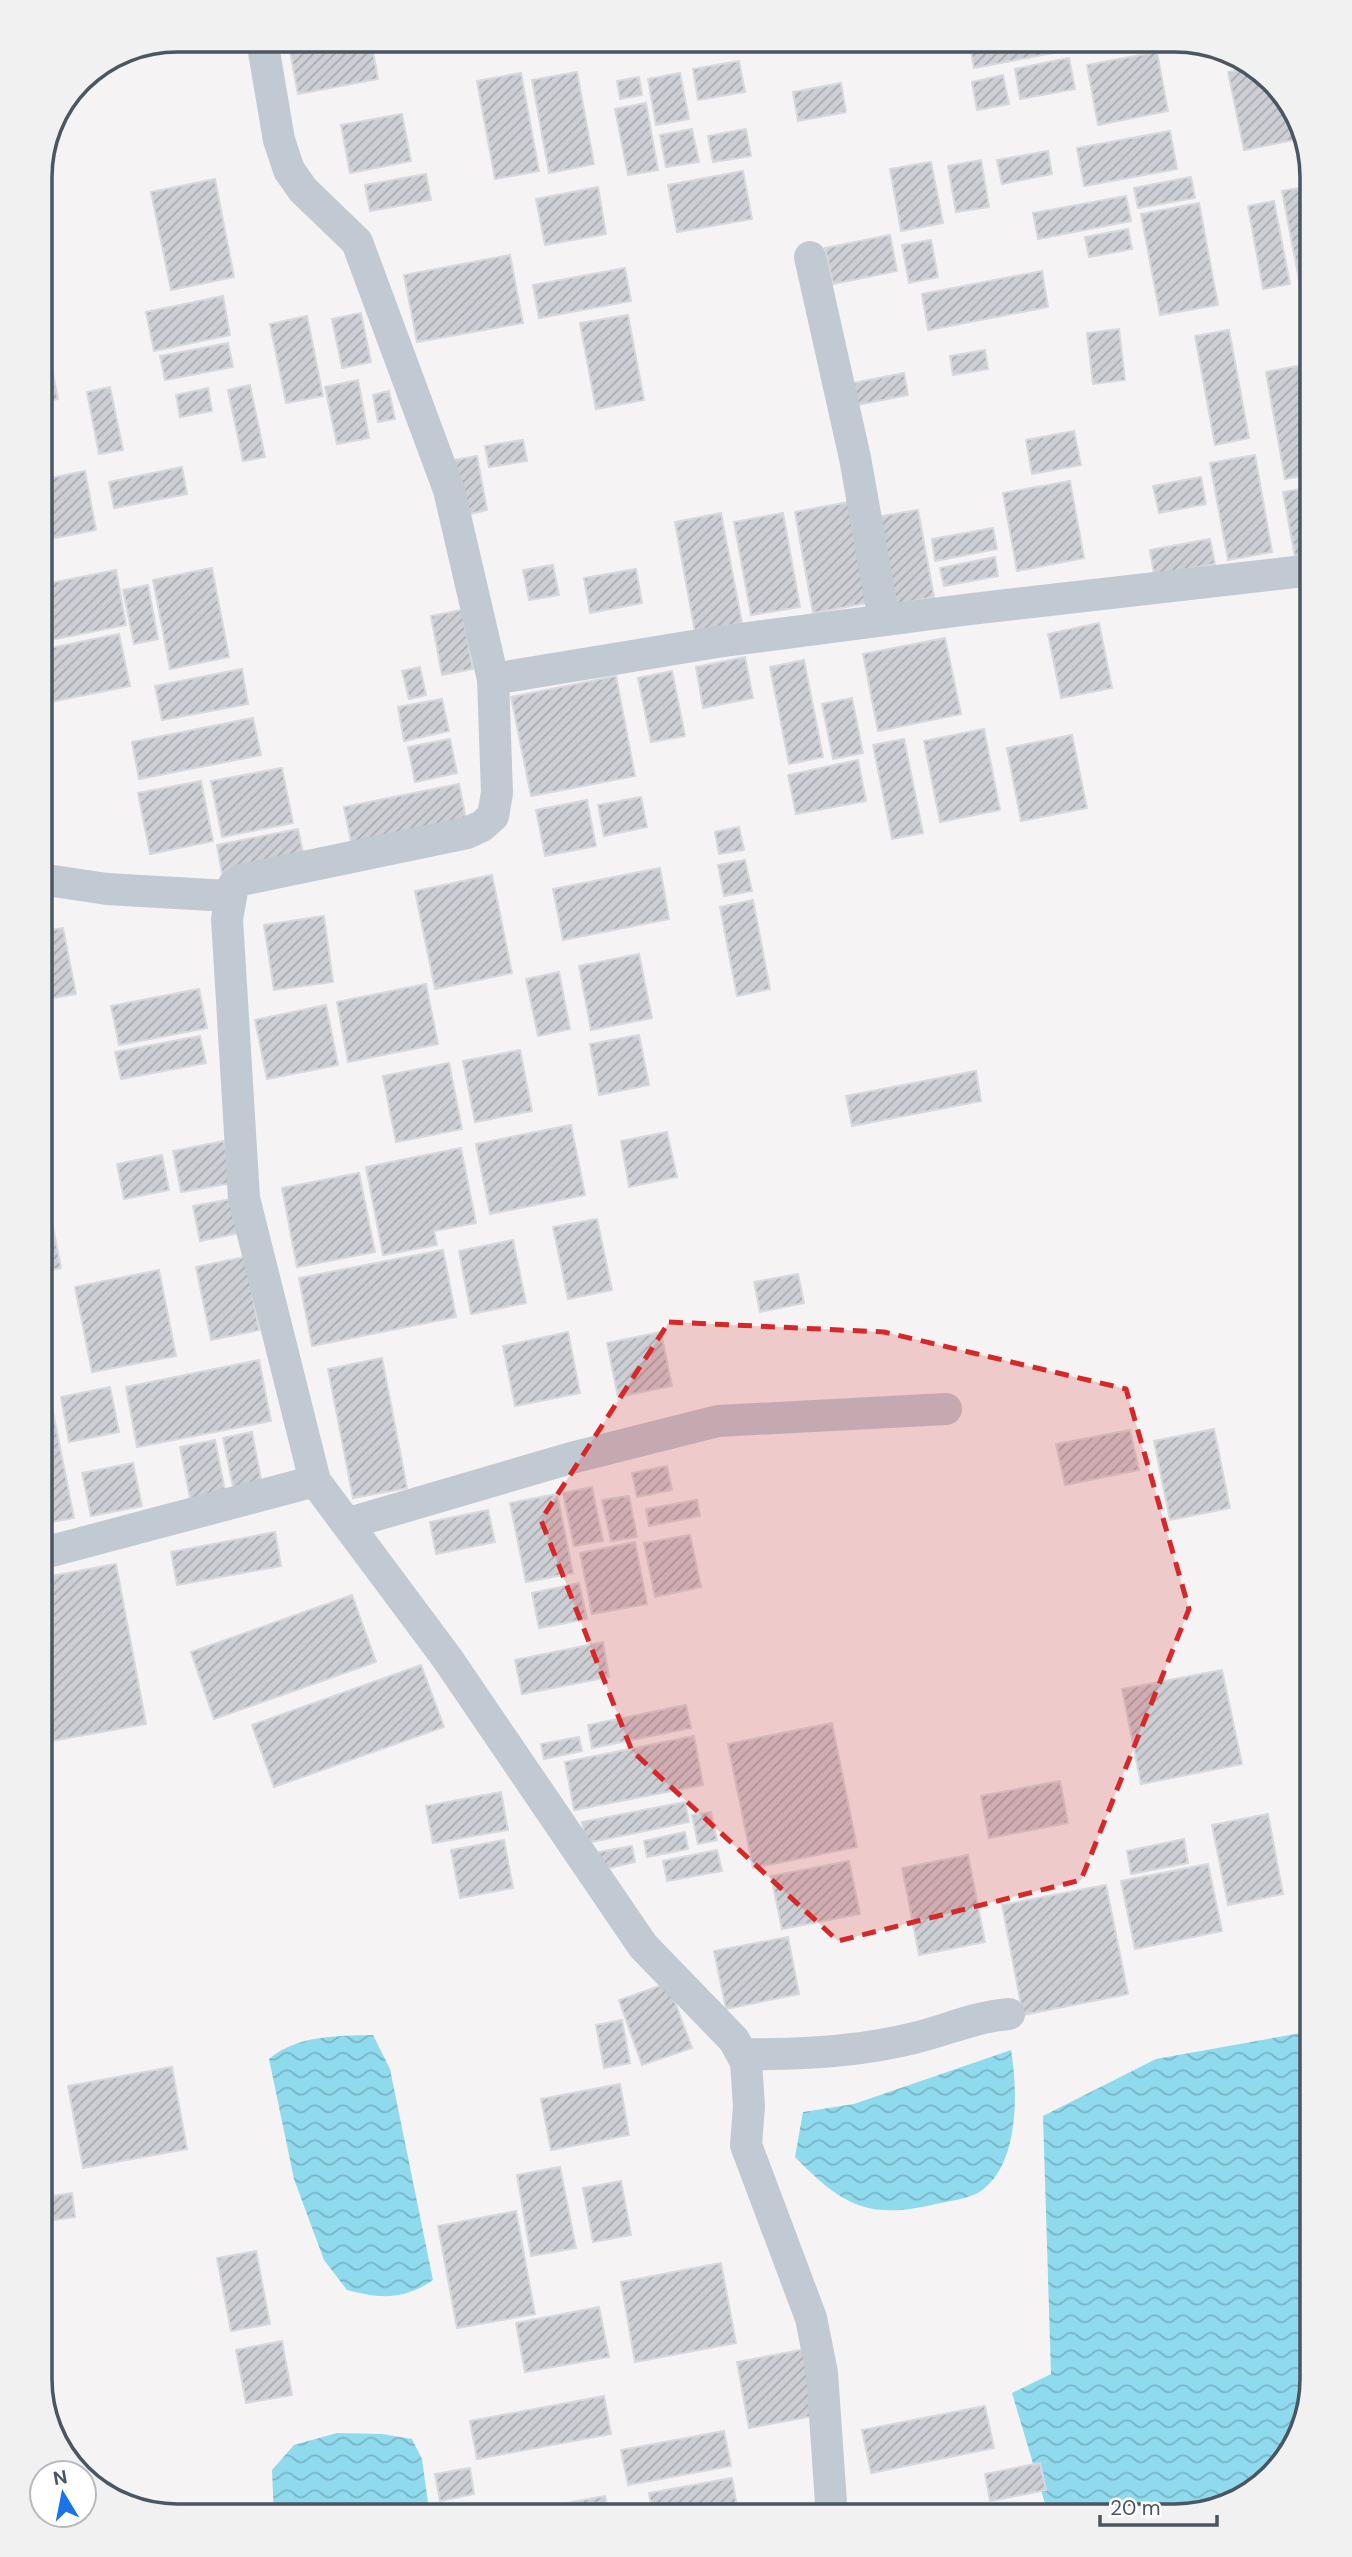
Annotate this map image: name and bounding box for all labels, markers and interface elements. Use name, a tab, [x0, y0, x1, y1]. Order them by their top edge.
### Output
north arrow	[28, 2459, 98, 2529]
text: N	[51, 2464, 69, 2491]
scale bar	[1100, 2484, 1217, 2528]
text: 20 m	[1110, 2494, 1161, 2522]

